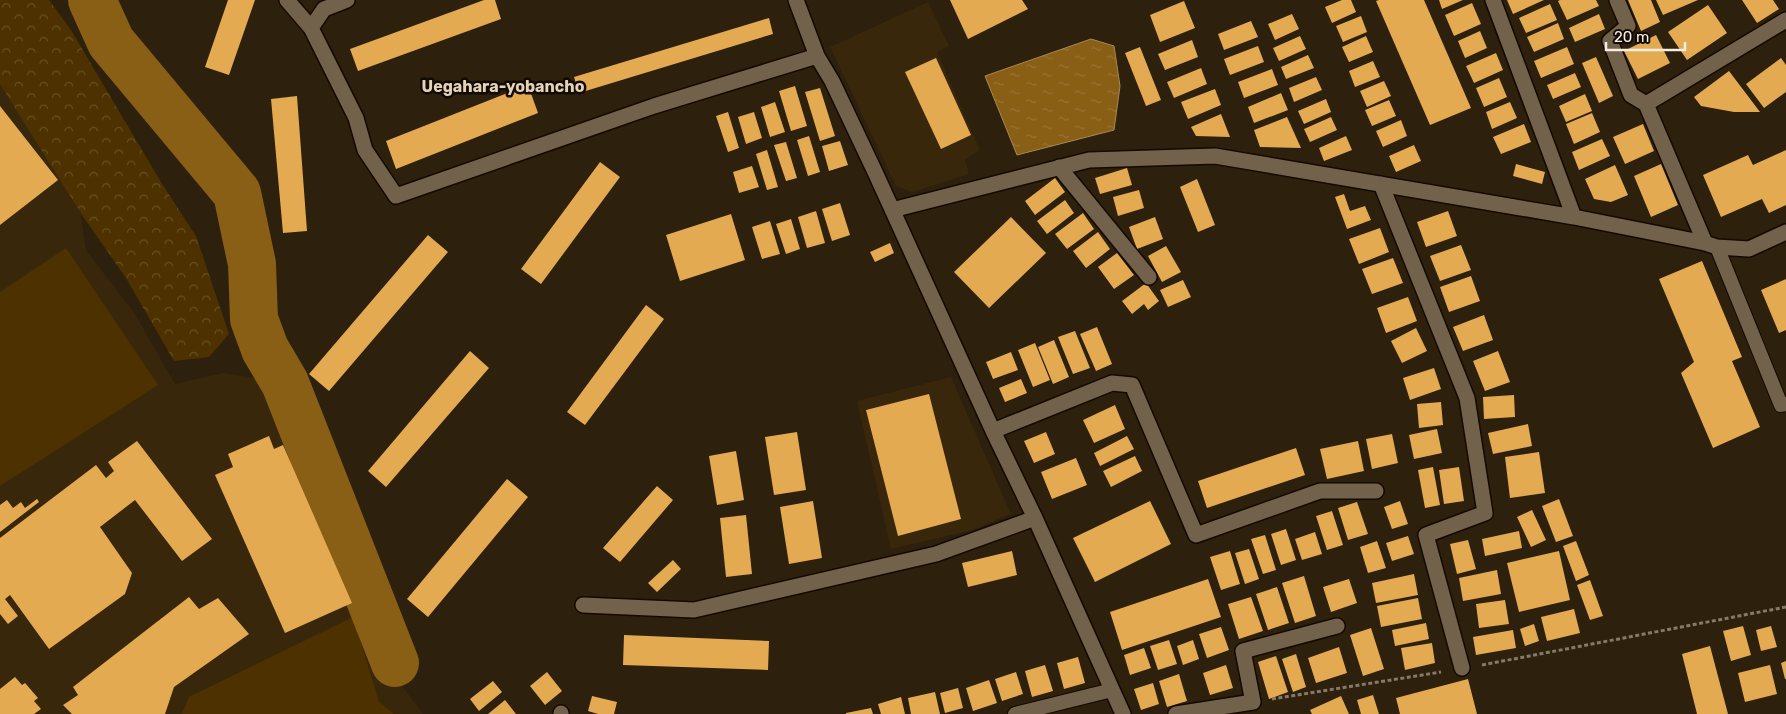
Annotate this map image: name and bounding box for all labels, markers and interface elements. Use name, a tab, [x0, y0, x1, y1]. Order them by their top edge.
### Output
scale bar	[1606, 20, 1685, 52]
text: 20 m	[1614, 28, 1649, 46]
district label: Uegahara-yobancho	[422, 77, 585, 96]

